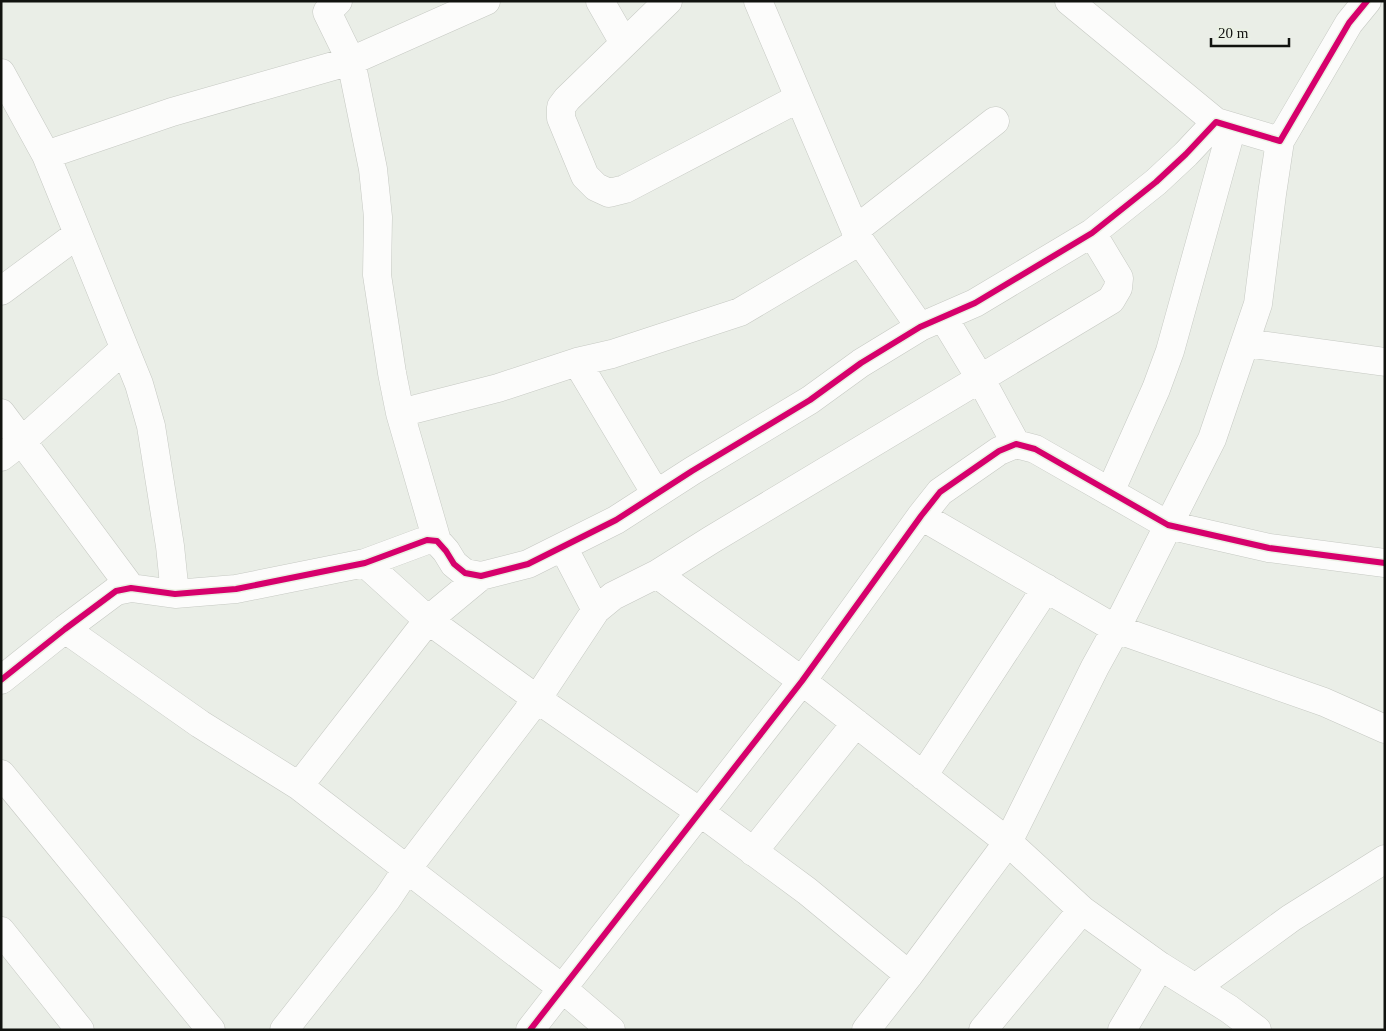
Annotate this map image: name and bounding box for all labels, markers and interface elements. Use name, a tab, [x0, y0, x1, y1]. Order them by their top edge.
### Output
scale bar	[1211, 15, 1288, 47]
text: 20 m	[1218, 25, 1249, 41]

